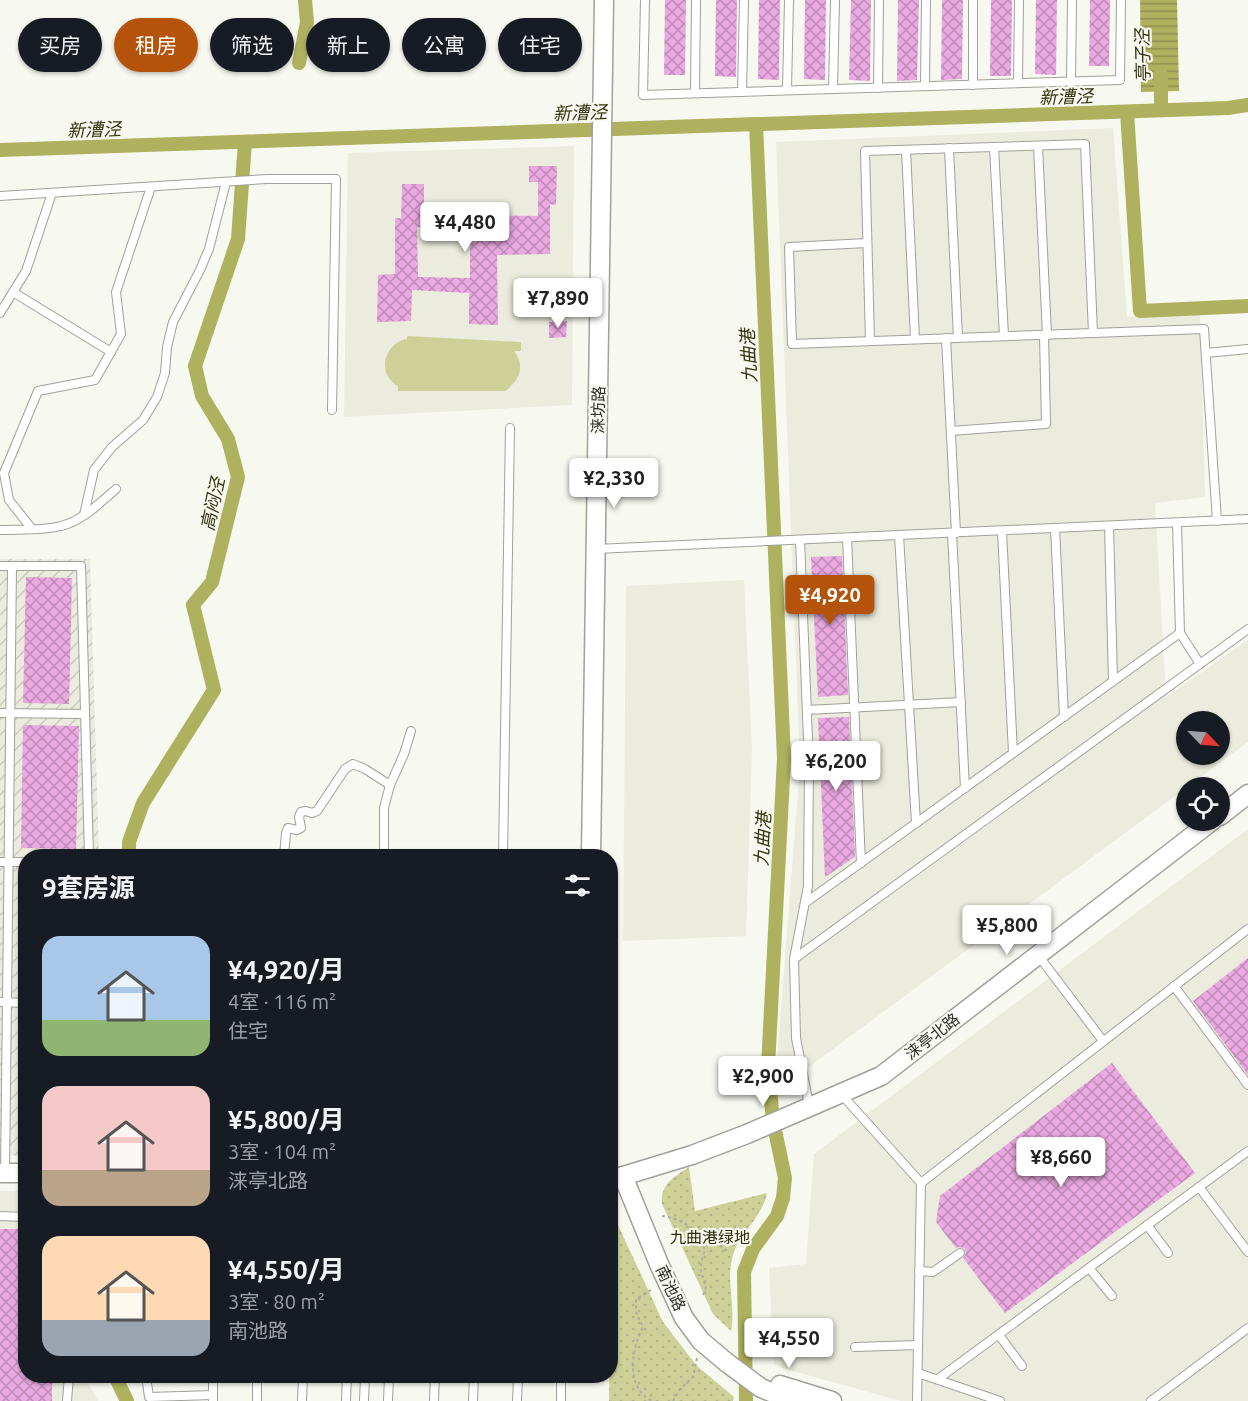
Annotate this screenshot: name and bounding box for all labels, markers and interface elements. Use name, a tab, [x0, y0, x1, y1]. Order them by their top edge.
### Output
chip: 买房	[18, 18, 102, 72]
chip: 租房	[114, 18, 198, 72]
chip: 筛选	[210, 18, 294, 72]
chip: 新上	[306, 18, 390, 72]
chip: 公寓	[402, 18, 486, 72]
chip: 住宅	[498, 18, 582, 72]
water label: 亭子泾	[1131, 27, 1152, 83]
water label: 新漕泾	[1039, 85, 1095, 107]
water label: 新漕泾	[553, 101, 609, 123]
water label: 新漕泾	[67, 118, 123, 140]
pin: ¥4,480	[416, 202, 514, 253]
text: ¥4,480	[434, 210, 496, 233]
pin: ¥7,890	[509, 278, 607, 329]
text: ¥7,890	[527, 286, 589, 309]
water label: 九曲港	[736, 326, 759, 383]
street label: 涞坊路	[589, 386, 607, 434]
pin: ¥2,330	[565, 458, 663, 509]
text: ¥2,330	[583, 466, 645, 489]
water label: 高闷泾	[197, 474, 228, 532]
pin: ¥4,920	[781, 575, 879, 626]
text: ¥4,920	[799, 583, 861, 606]
north arrow	[1176, 711, 1230, 765]
map controls	[1176, 711, 1230, 831]
pin: ¥6,200	[787, 741, 885, 792]
text: ¥6,200	[805, 749, 867, 772]
button: locate	[1176, 777, 1230, 831]
water label: 九曲港	[751, 809, 774, 866]
icon: filters	[561, 869, 594, 902]
text: 9套房源	[42, 873, 135, 902]
pin: ¥5,800	[958, 905, 1056, 956]
text: ¥5,800	[976, 913, 1038, 936]
text: ¥4,920/月	[228, 955, 345, 984]
icon: home	[90, 960, 162, 1032]
text: 4室 · 116 m²	[228, 990, 336, 1013]
street label: 涞亭北路	[901, 1009, 963, 1063]
text: 住宅	[228, 1019, 268, 1042]
pin: ¥2,900	[714, 1056, 812, 1107]
text: ¥2,900	[732, 1064, 794, 1087]
text: ¥5,800/月	[228, 1105, 345, 1134]
icon: home	[90, 1110, 162, 1182]
pin: ¥8,660	[1012, 1137, 1110, 1188]
text: 3室 · 104 m²	[228, 1140, 336, 1163]
text: ¥8,660	[1030, 1145, 1092, 1168]
text: 涞亭北路	[228, 1169, 308, 1192]
park label: 九曲港绿地	[670, 1228, 750, 1246]
text: ¥4,550/月	[228, 1255, 345, 1284]
icon: home	[90, 1260, 162, 1332]
street label: 南池路	[653, 1262, 689, 1314]
text: 3室 · 80 m²	[228, 1290, 325, 1313]
pin: ¥4,550	[740, 1318, 838, 1369]
text: 南池路	[228, 1319, 288, 1342]
text: ¥4,550	[758, 1326, 820, 1349]

